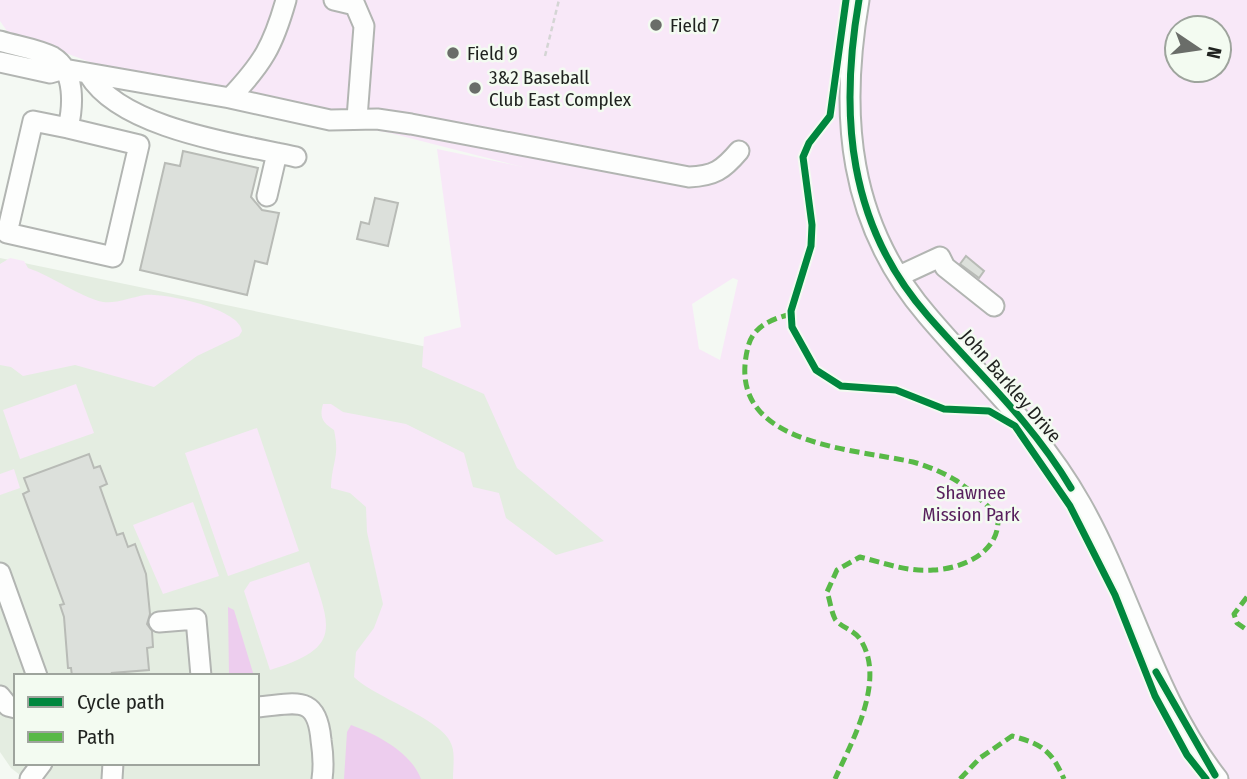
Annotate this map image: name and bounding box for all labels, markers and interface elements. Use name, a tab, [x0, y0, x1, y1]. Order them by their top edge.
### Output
place label: Field 7	[670, 14, 719, 37]
north arrow	[1163, 14, 1233, 84]
marker: Field 7	[648, 17, 664, 33]
place label: Field 9	[467, 42, 518, 65]
marker: Field 9	[445, 45, 461, 61]
text: N	[1202, 45, 1227, 61]
place label: 3&2 Baseball Club East Complex	[489, 66, 632, 111]
marker: 3&2 Baseball Club East Complex	[467, 80, 483, 96]
street label: John Barkley Drive	[956, 325, 1066, 447]
park label: Shawnee Mission Park	[922, 481, 1020, 526]
legend	[14, 674, 259, 765]
text: Cycle path	[77, 689, 165, 715]
text: Path	[77, 724, 115, 750]

